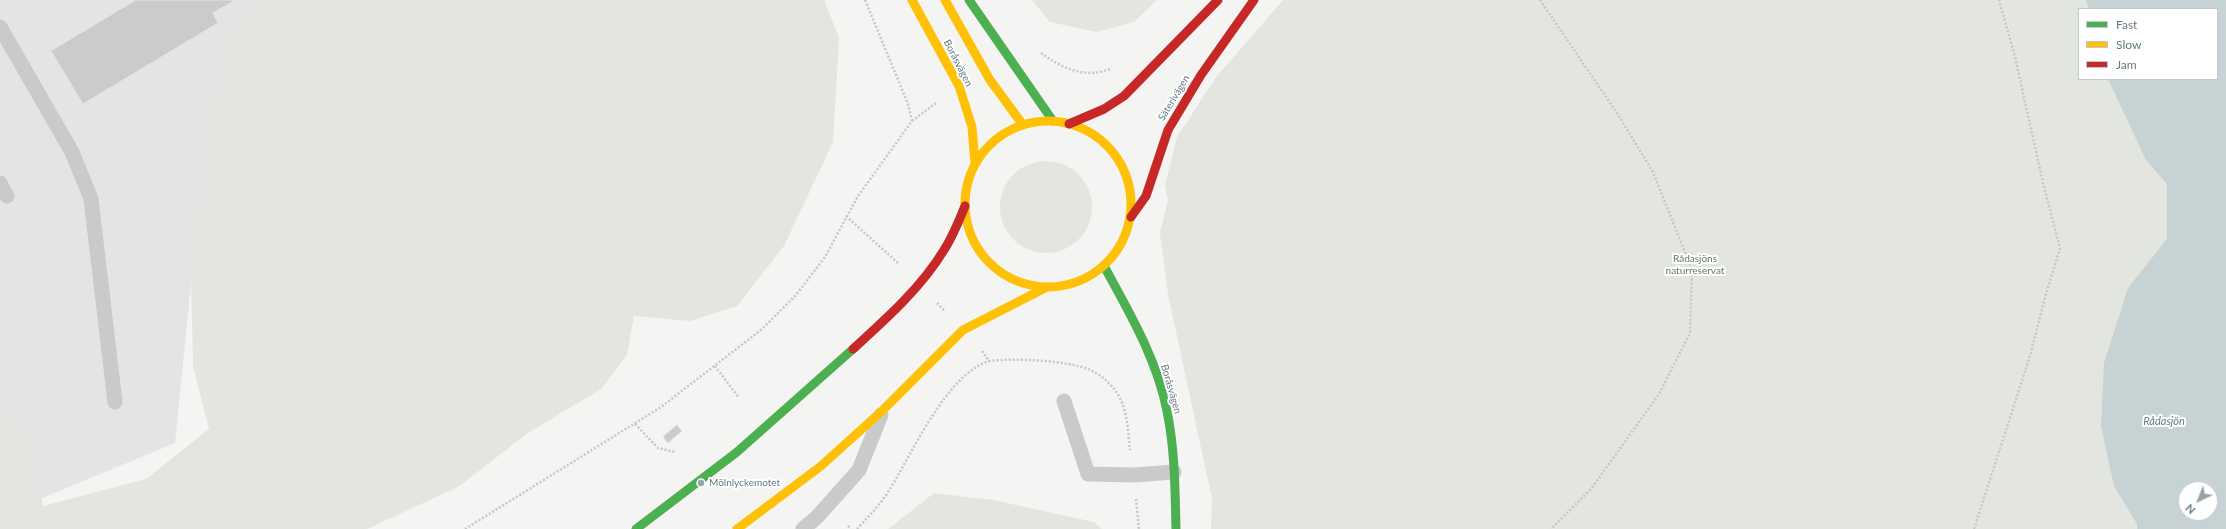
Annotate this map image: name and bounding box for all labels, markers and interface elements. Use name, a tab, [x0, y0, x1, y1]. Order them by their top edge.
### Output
legend	[2078, 8, 2218, 80]
text: Fast	[2116, 17, 2137, 32]
text: Slow	[2116, 37, 2141, 52]
street label: Boråsvägen	[941, 38, 975, 88]
text: Jam	[2116, 57, 2137, 72]
street label: Säterivägen	[1156, 73, 1192, 123]
park label: Rådasjöns naturreservat	[1666, 253, 1724, 276]
street label: Boråsvägen	[1158, 363, 1184, 415]
water label: Rådasjön	[2143, 414, 2185, 428]
place label: Mölnlyckemotet	[709, 477, 780, 489]
marker: Mölnlyckemotet	[696, 478, 706, 488]
north arrow	[2178, 481, 2218, 521]
text: N	[2183, 502, 2198, 517]

